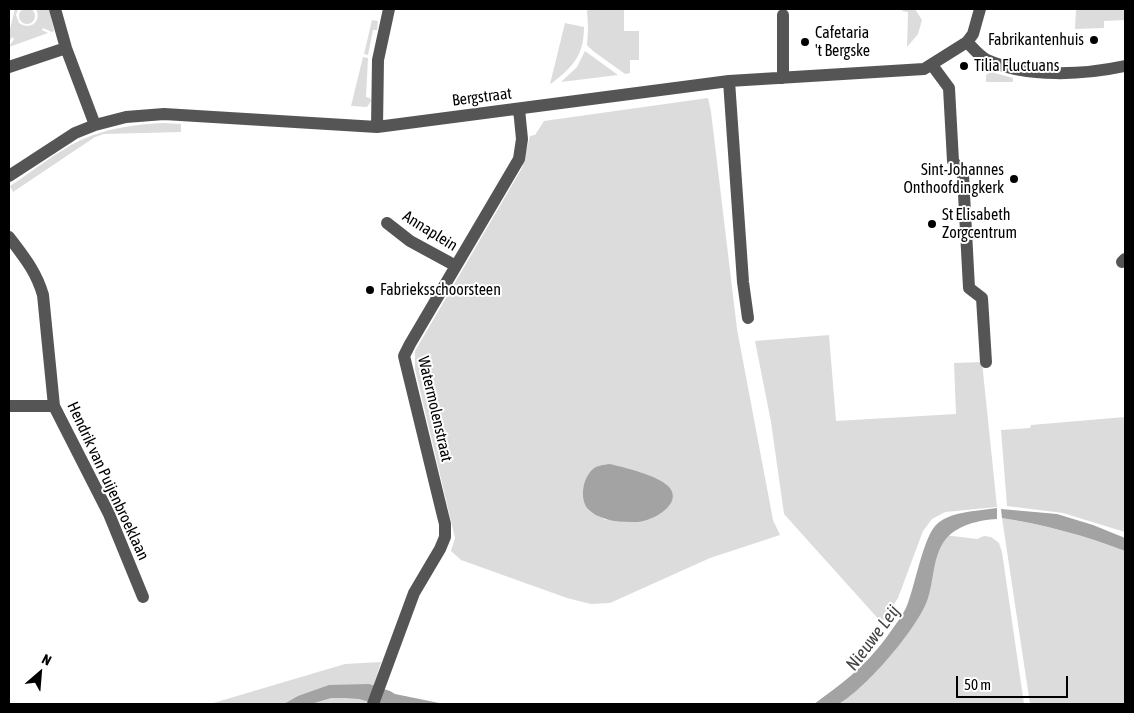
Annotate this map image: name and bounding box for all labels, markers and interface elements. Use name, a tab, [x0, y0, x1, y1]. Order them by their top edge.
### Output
place label: Cafetaria 't Bergske	[815, 23, 870, 61]
place label: Fabrikantenhuis	[988, 30, 1084, 50]
marker: Fabrikantenhuis	[1088, 34, 1100, 46]
marker: Cafetaria 't Bergske	[799, 36, 811, 48]
place label: Tilia Fluctuans	[974, 56, 1059, 76]
marker: Tilia Fluctuans	[958, 60, 970, 72]
street label: Bergstraat	[451, 84, 513, 110]
place label: Sint-Johannes Onthoofdingkerk	[903, 160, 1004, 198]
marker: Sint-Johannes Onthoofdingkerk	[1008, 173, 1020, 185]
place label: St Elisabeth Zorgcentrum	[942, 205, 1017, 243]
street label: Annaplein	[399, 207, 461, 255]
marker: St Elisabeth Zorgcentrum	[926, 218, 938, 230]
place label: Fabrieksschoorsteen	[380, 280, 501, 300]
marker: Fabrieksschoorsteen	[364, 284, 376, 296]
street label: Watermolenstraat	[414, 355, 456, 463]
street label: Hendrik van Puijenbroeklaan	[63, 399, 153, 563]
water label: Nieuwe Leij	[841, 601, 905, 675]
north arrow	[15, 648, 65, 698]
text: N	[39, 651, 54, 669]
scale bar	[959, 666, 1072, 698]
text: 50 m	[964, 676, 991, 693]

